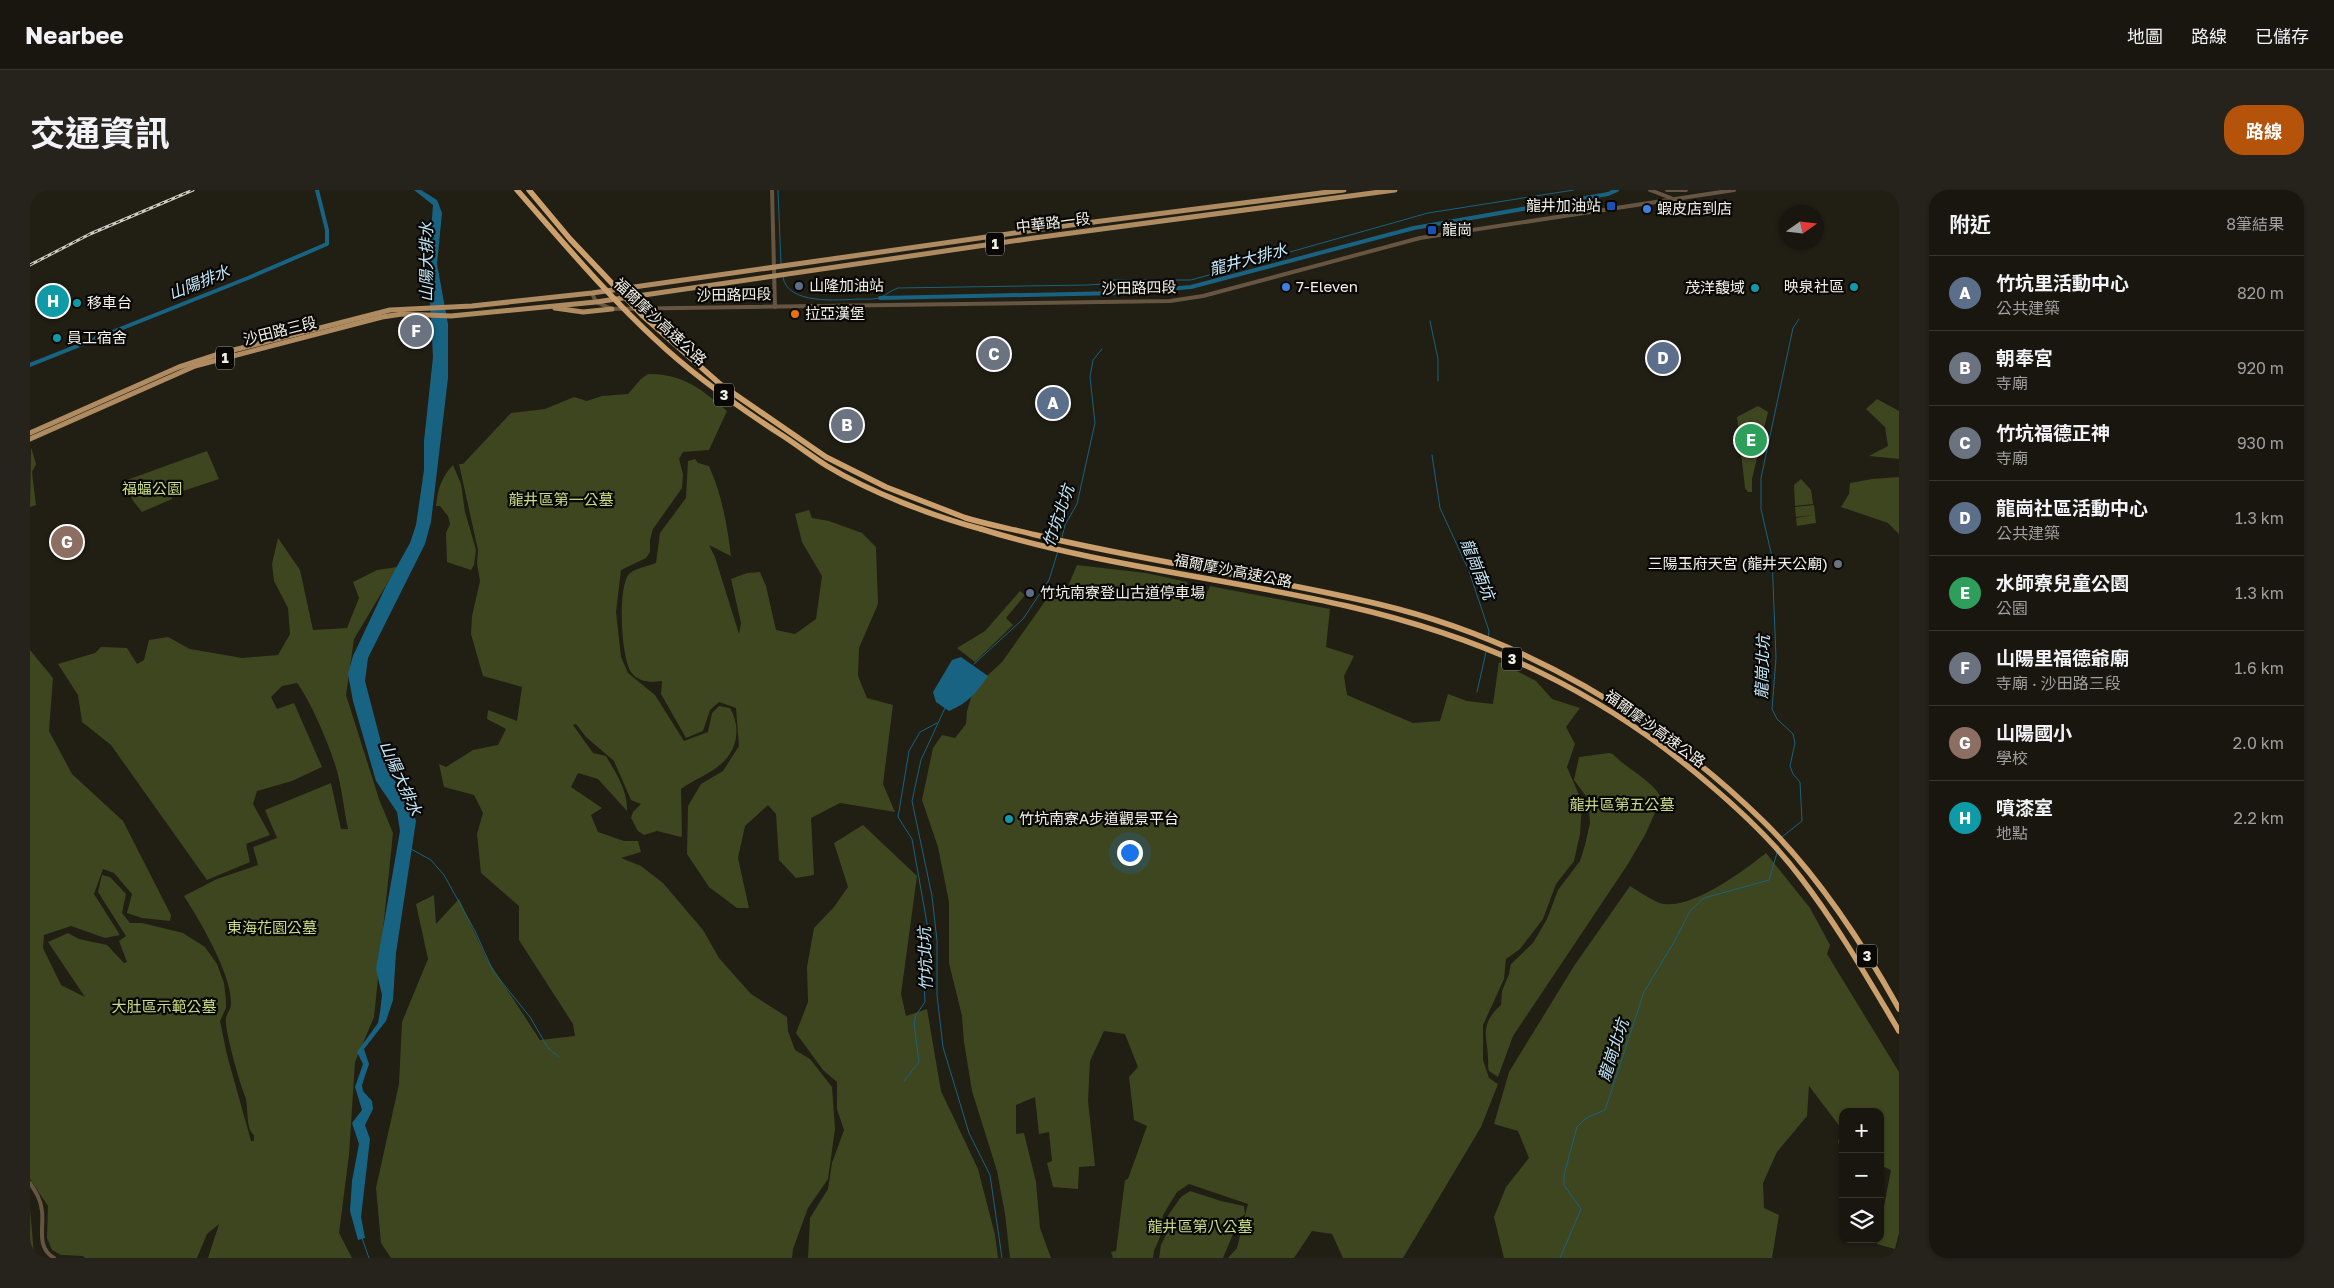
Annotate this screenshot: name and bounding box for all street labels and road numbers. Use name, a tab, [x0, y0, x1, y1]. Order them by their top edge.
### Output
street label: 中華路一段	[1015, 209, 1091, 236]
road number: 1	[986, 232, 1004, 256]
street label: 福爾摩沙高速公路	[611, 274, 711, 369]
street label: 沙田路四段	[1101, 277, 1177, 297]
street label: 沙田路四段	[696, 284, 772, 304]
street label: 沙田路三段	[241, 312, 318, 348]
road number: 1	[216, 346, 234, 370]
road number: 3	[714, 384, 734, 406]
street label: 福爾摩沙高速公路	[1173, 550, 1294, 590]
road number: 3	[1502, 648, 1522, 670]
street label: 福爾摩沙高速公路	[1602, 686, 1709, 771]
road number: 3	[1857, 944, 1877, 968]

